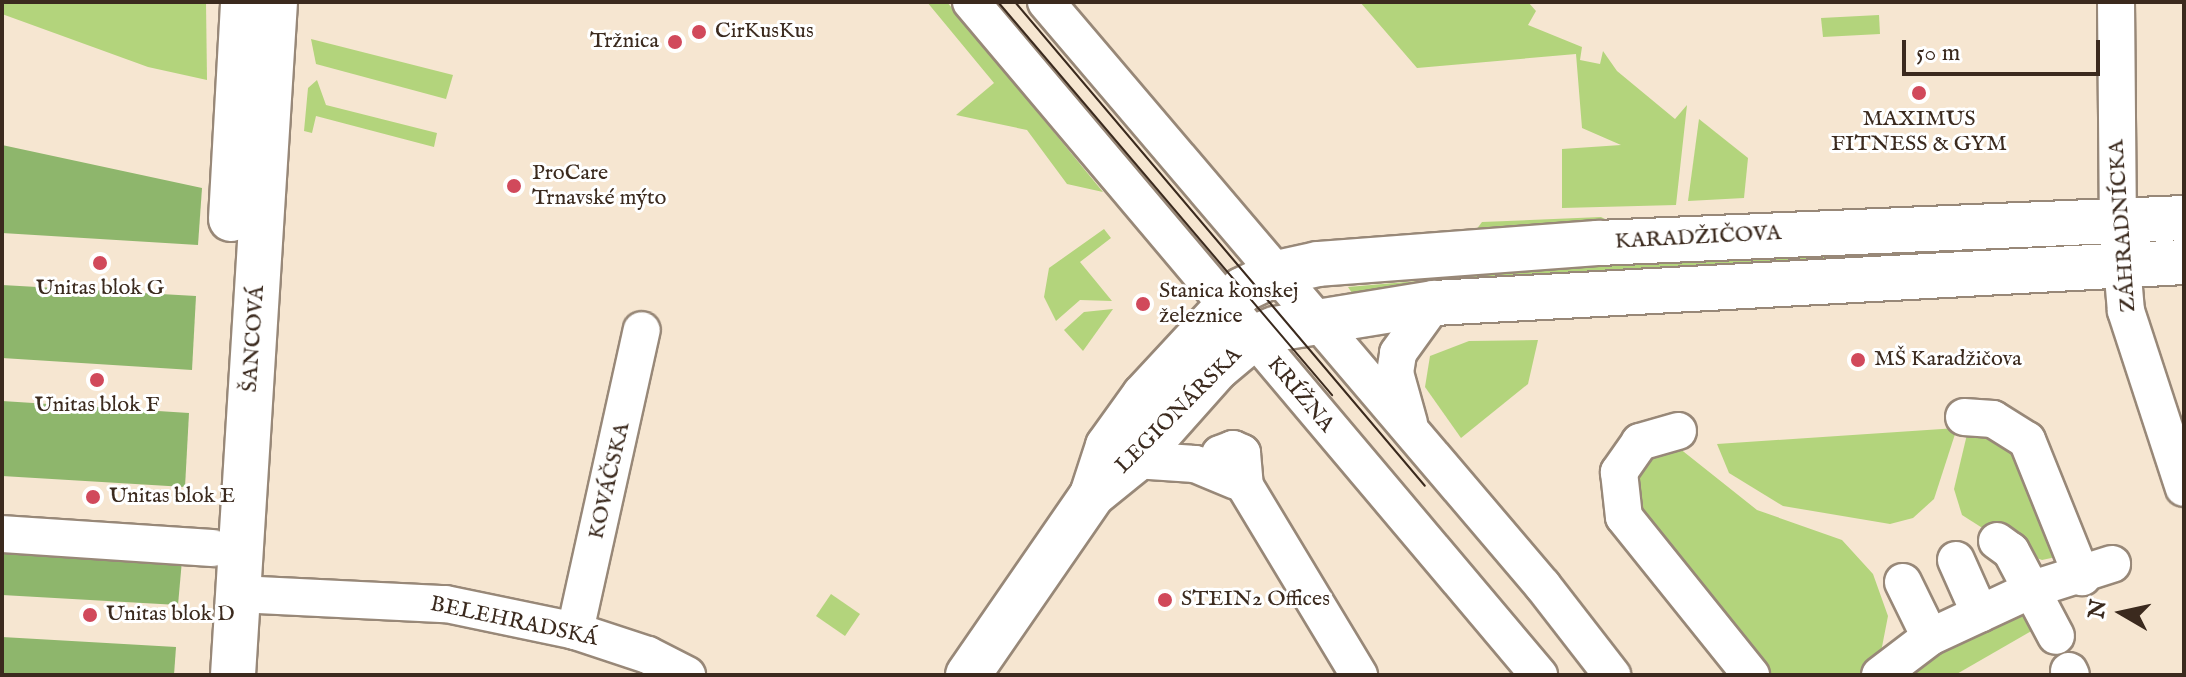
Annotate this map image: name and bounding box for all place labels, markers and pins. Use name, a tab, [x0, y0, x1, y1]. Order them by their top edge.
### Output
place label: CirKusKus	[715, 19, 814, 45]
marker: CirKusKus	[690, 23, 708, 41]
place label: Tržnica	[590, 29, 659, 55]
marker: Tržnica	[666, 33, 684, 51]
marker: MAXIMUS FITNESS & GYM	[1910, 84, 1928, 102]
place label: MAXIMUS FITNESS & GYM	[1831, 106, 2007, 158]
place label: ProCare Trnavské mýto	[532, 160, 666, 212]
marker: ProCare Trnavské mýto	[503, 175, 525, 197]
marker: Unitas blok G	[91, 254, 109, 272]
place label: Unitas blok G	[36, 276, 164, 302]
place label: Stanica konskej železnice	[1159, 278, 1298, 330]
marker: Stanica konskej železnice	[1134, 295, 1152, 313]
place label: MŠ Karadžičova	[1874, 347, 2022, 373]
marker: MŠ Karadžičova	[1849, 351, 1867, 369]
marker: Unitas blok F	[88, 371, 106, 389]
place label: Unitas blok F	[34, 393, 160, 419]
place label: Unitas blok E	[109, 484, 235, 510]
marker: Unitas blok E	[84, 488, 102, 506]
place label: STEIN2 Offices	[1181, 587, 1330, 613]
marker: STEIN2 Offices	[1156, 591, 1174, 609]
place label: Unitas blok D	[106, 602, 235, 628]
marker: Unitas blok D	[81, 606, 99, 624]

